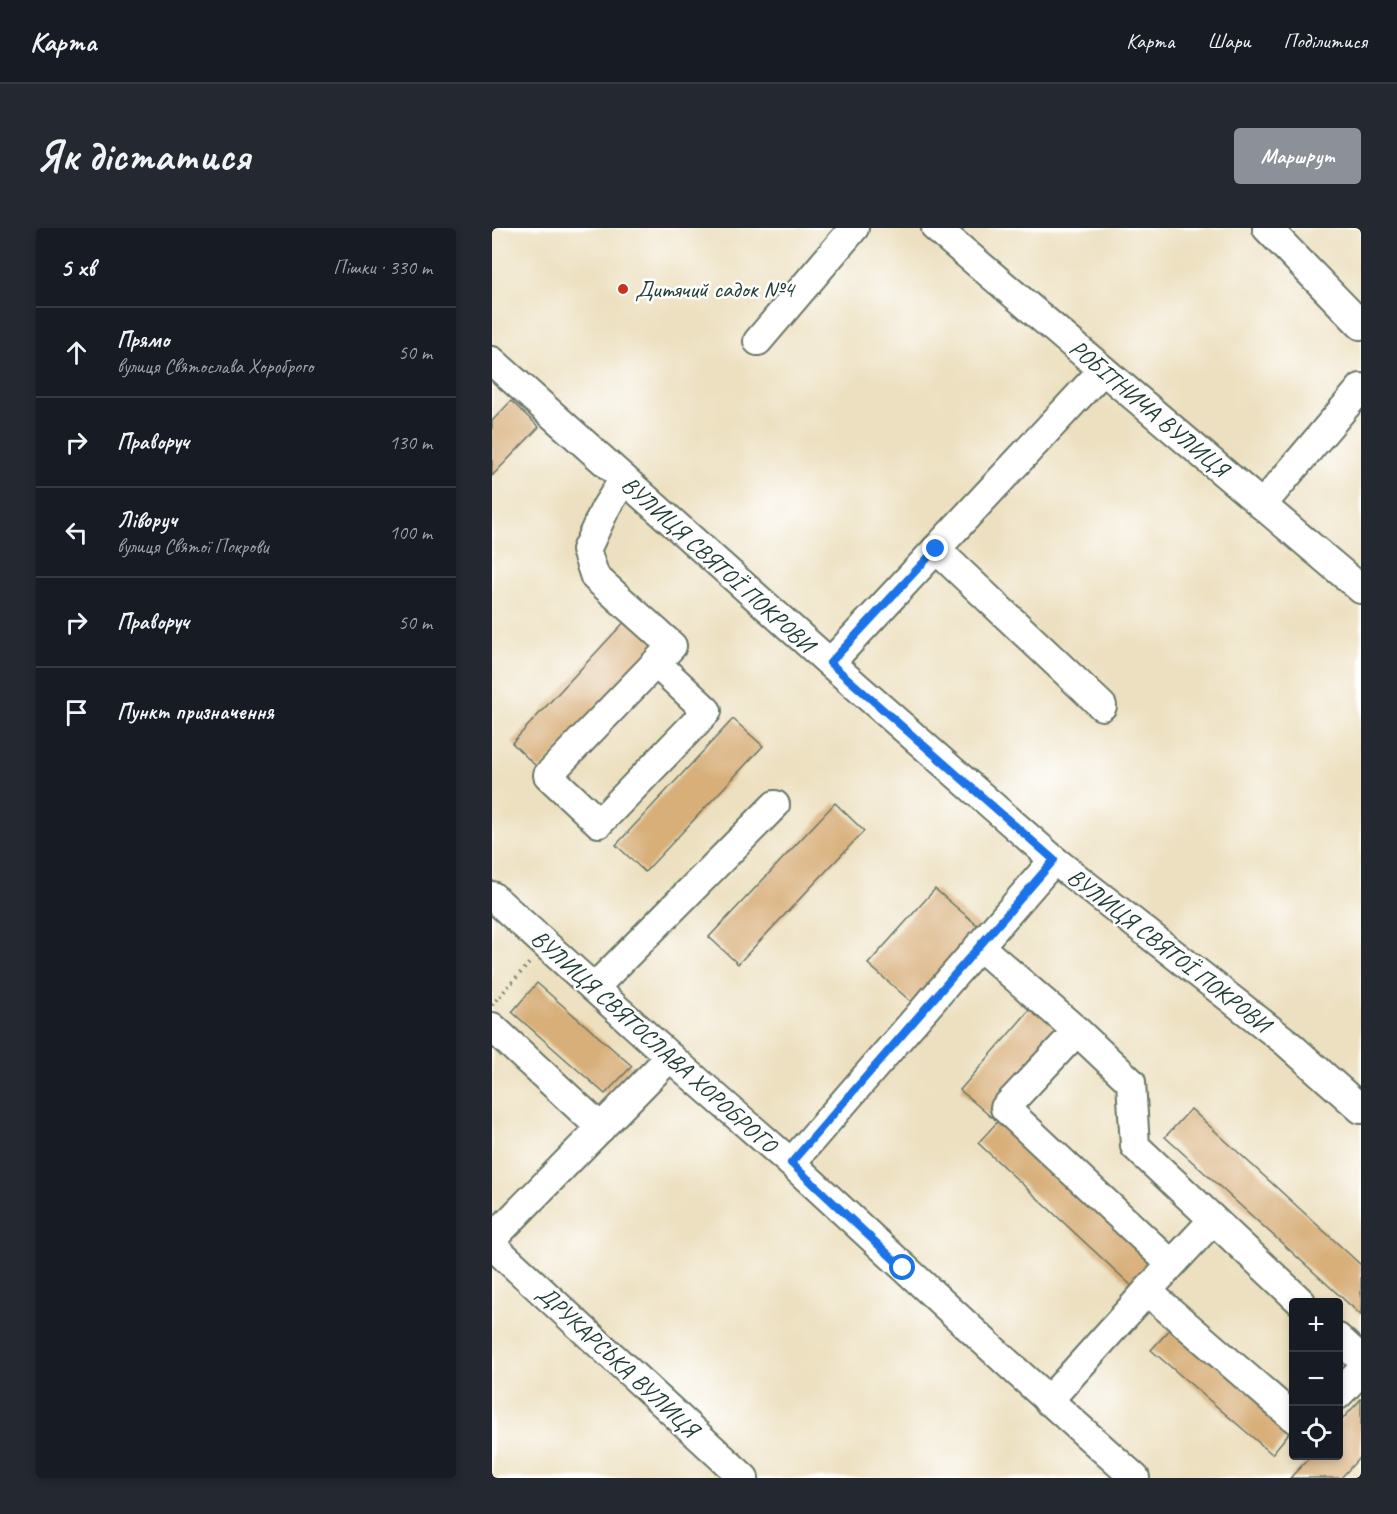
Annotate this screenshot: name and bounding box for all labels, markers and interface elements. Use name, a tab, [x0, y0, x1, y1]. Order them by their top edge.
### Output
text: Карта	[30, 24, 97, 59]
text: Карта	[1126, 28, 1174, 54]
text: Шари	[1207, 28, 1251, 54]
text: Поділитися	[1284, 28, 1367, 54]
button: Маршрут	[1234, 128, 1361, 184]
text: Як дістатися	[36, 130, 250, 183]
text: 5 хв	[60, 251, 95, 284]
text: Пішки · 330 m	[333, 255, 432, 280]
place label: Дитячий садок №4	[635, 274, 796, 304]
marker: Дитячий садок №4	[616, 282, 630, 296]
text: Прямо	[117, 326, 169, 354]
street label: РОБІТНИЧА ВУЛИЦЯ	[1064, 333, 1237, 486]
icon: ahead	[60, 336, 93, 369]
text: 50 m	[398, 340, 432, 365]
text: вулиця Святослава Хороброго	[117, 354, 313, 379]
icon: right	[60, 426, 93, 459]
text: Праворуч	[117, 428, 189, 456]
text: 130 m	[389, 430, 432, 455]
street label: ВУЛИЦЯ СВЯТОЇ ПОКРОВИ	[615, 469, 823, 661]
text: Ліворуч	[117, 506, 177, 534]
icon: left	[60, 516, 93, 549]
text: 100 m	[389, 520, 432, 545]
text: вулиця Святої Покрови	[117, 534, 268, 559]
route end	[922, 535, 948, 561]
icon: right	[60, 606, 93, 639]
text: Праворуч	[117, 608, 189, 636]
text: 50 m	[398, 610, 432, 635]
icon: arrive	[60, 696, 93, 729]
text: Пункт призначення	[117, 698, 274, 726]
street label: ВУЛИЦЯ СВЯТОЇ ПОКРОВИ	[1062, 861, 1279, 1041]
street label: ВУЛИЦЯ СВЯТОСЛАВА ХОРОБРОГО	[525, 923, 784, 1161]
route start	[889, 1254, 915, 1280]
street label: ДРУКАРСЬКА ВУЛИЦЯ	[531, 1278, 707, 1446]
map controls	[1289, 1298, 1343, 1460]
button: +	[1289, 1298, 1343, 1352]
button: −	[1289, 1352, 1343, 1406]
button: locate	[1289, 1406, 1343, 1460]

